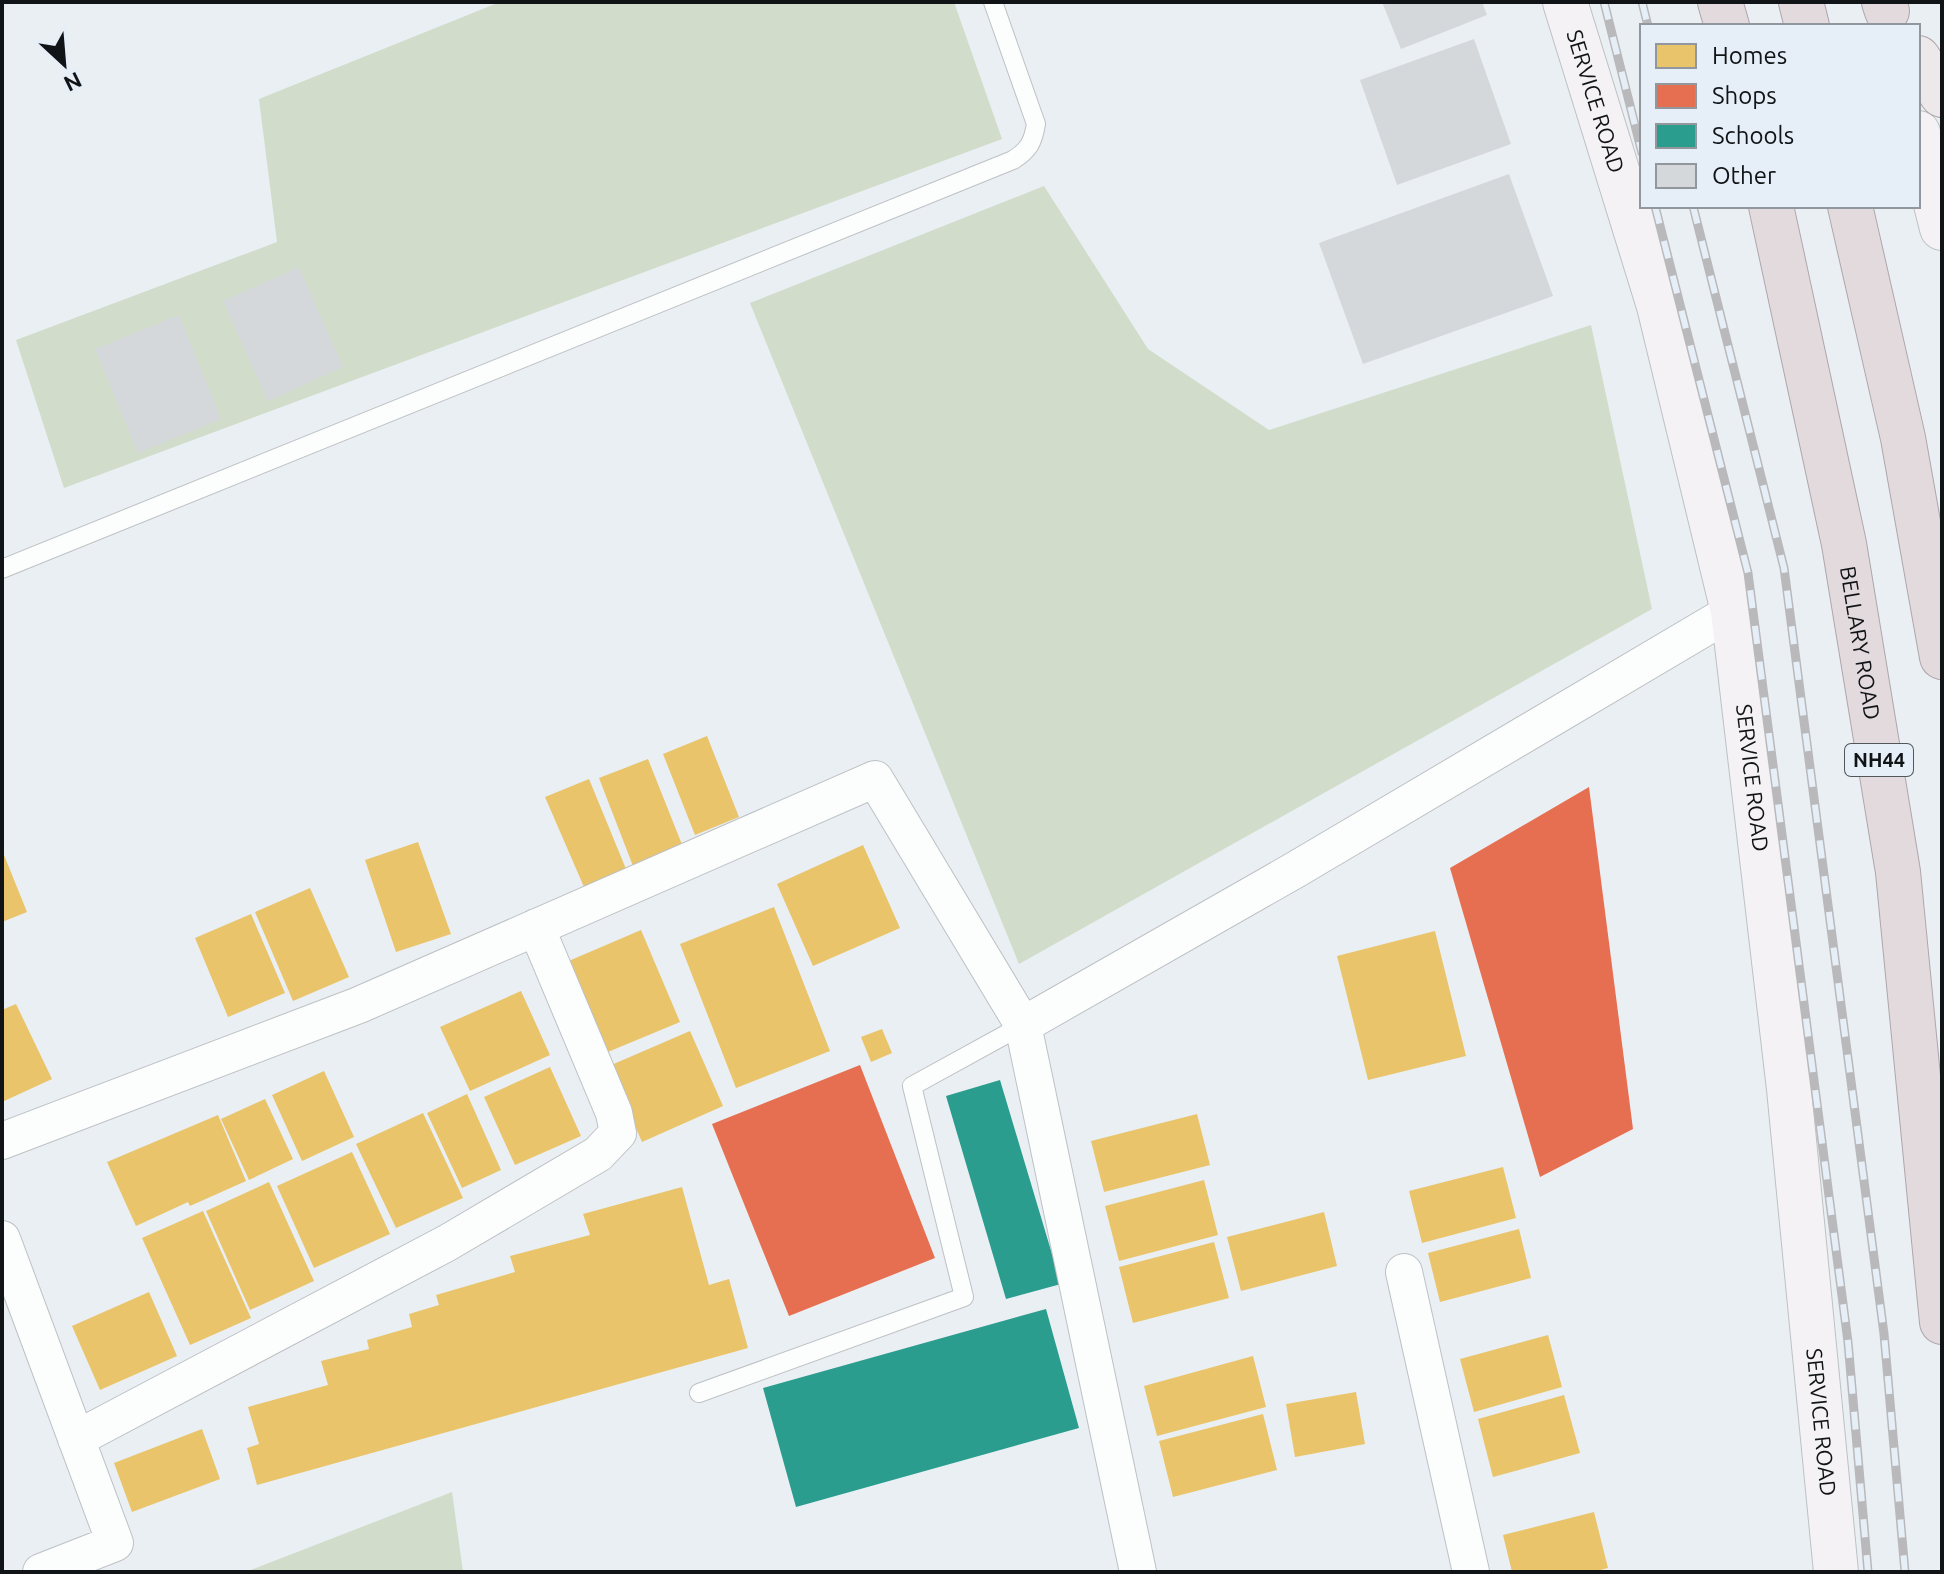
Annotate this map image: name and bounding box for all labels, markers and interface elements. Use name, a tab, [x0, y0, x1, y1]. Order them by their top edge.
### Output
north arrow	[24, 24, 104, 104]
legend	[1640, 24, 1920, 208]
street label: SERVICE ROAD	[1562, 27, 1630, 176]
text: Homes	[1712, 42, 1787, 69]
text: N	[60, 68, 86, 97]
text: Shops	[1712, 82, 1777, 109]
text: Schools	[1712, 122, 1794, 149]
text: Other	[1712, 162, 1776, 189]
street label: BELLARY ROAD	[1836, 564, 1886, 721]
street label: SERVICE ROAD	[1732, 703, 1774, 853]
road number: NH44	[1845, 744, 1913, 776]
street label: SERVICE ROAD	[1802, 1347, 1842, 1497]

